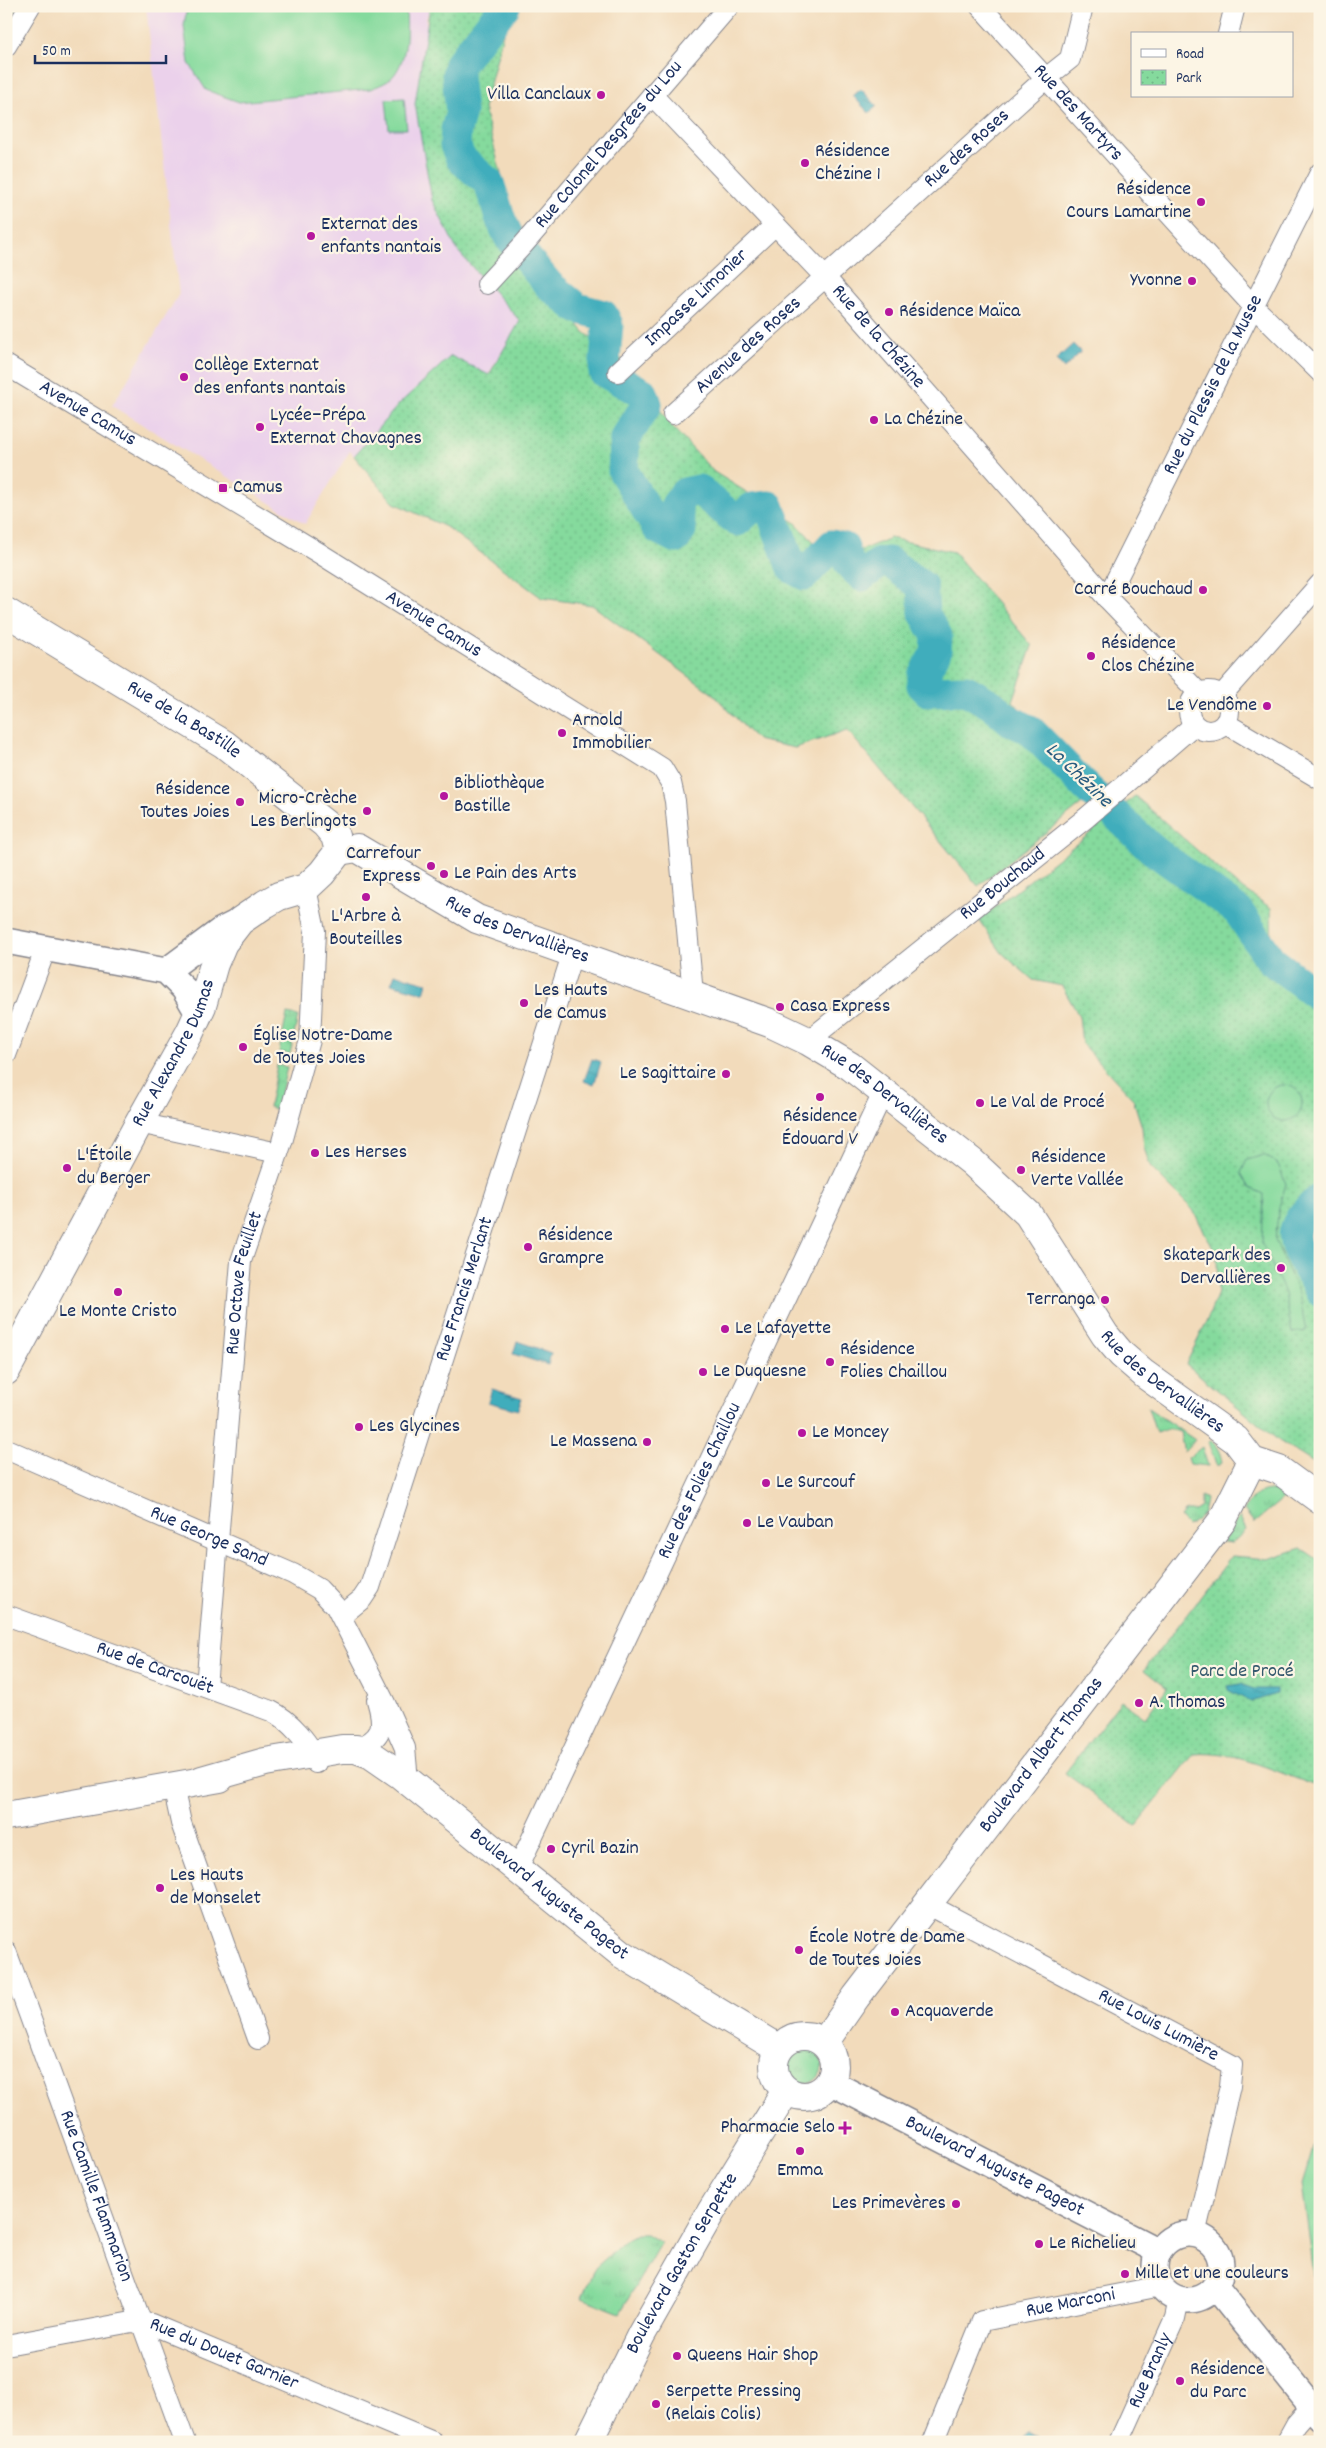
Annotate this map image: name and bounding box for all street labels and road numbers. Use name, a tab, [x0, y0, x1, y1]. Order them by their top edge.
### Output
street label: Rue Colonel Desgrées du Lou	[529, 55, 690, 235]
street label: Rue des Martyrs	[1026, 58, 1129, 168]
street label: Rue des Roses	[918, 103, 1016, 195]
street label: Impasse Limonier	[639, 242, 755, 354]
street label: Rue de la Chézine	[824, 279, 931, 395]
street label: Avenue des Roses	[689, 290, 808, 401]
street label: Rue du Plessis de la Musse	[1157, 290, 1271, 480]
street label: Avenue Camus	[33, 374, 142, 454]
street label: Avenue Camus	[379, 584, 487, 666]
street label: Rue de la Bastille	[121, 674, 247, 766]
street label: Rue Bouchaud	[954, 841, 1052, 928]
street label: Rue des Dervallières	[439, 889, 593, 972]
street label: Rue Alexandre Dumas	[125, 976, 223, 1132]
street label: Rue des Dervallières	[815, 1037, 954, 1152]
street label: Rue Octave Feuillet	[219, 1208, 271, 1356]
street label: Rue Francis Merlant	[429, 1213, 501, 1365]
street label: Rue des Dervallières	[1093, 1324, 1230, 1441]
street label: Rue des Folies Chaillou	[651, 1398, 749, 1564]
street label: Rue George Sand	[145, 1499, 272, 1575]
street label: Rue de Carcouët	[92, 1635, 217, 1703]
street label: Boulevard Albert Thomas	[973, 1671, 1111, 1839]
street label: Boulevard Auguste Pageot	[463, 1821, 633, 1968]
street label: Rue Louis Lumière	[1093, 1982, 1224, 2070]
street label: Rue Camille Flammarion	[51, 2107, 139, 2286]
street label: Boulevard Auguste Pageot	[900, 2109, 1089, 2225]
street label: Boulevard Gaston Serpette	[620, 2168, 746, 2359]
street label: Rue Marconi	[1024, 2281, 1118, 2326]
street label: Rue du Douet Garnier	[145, 2311, 303, 2398]
street label: Rue Branly	[1122, 2328, 1181, 2413]

